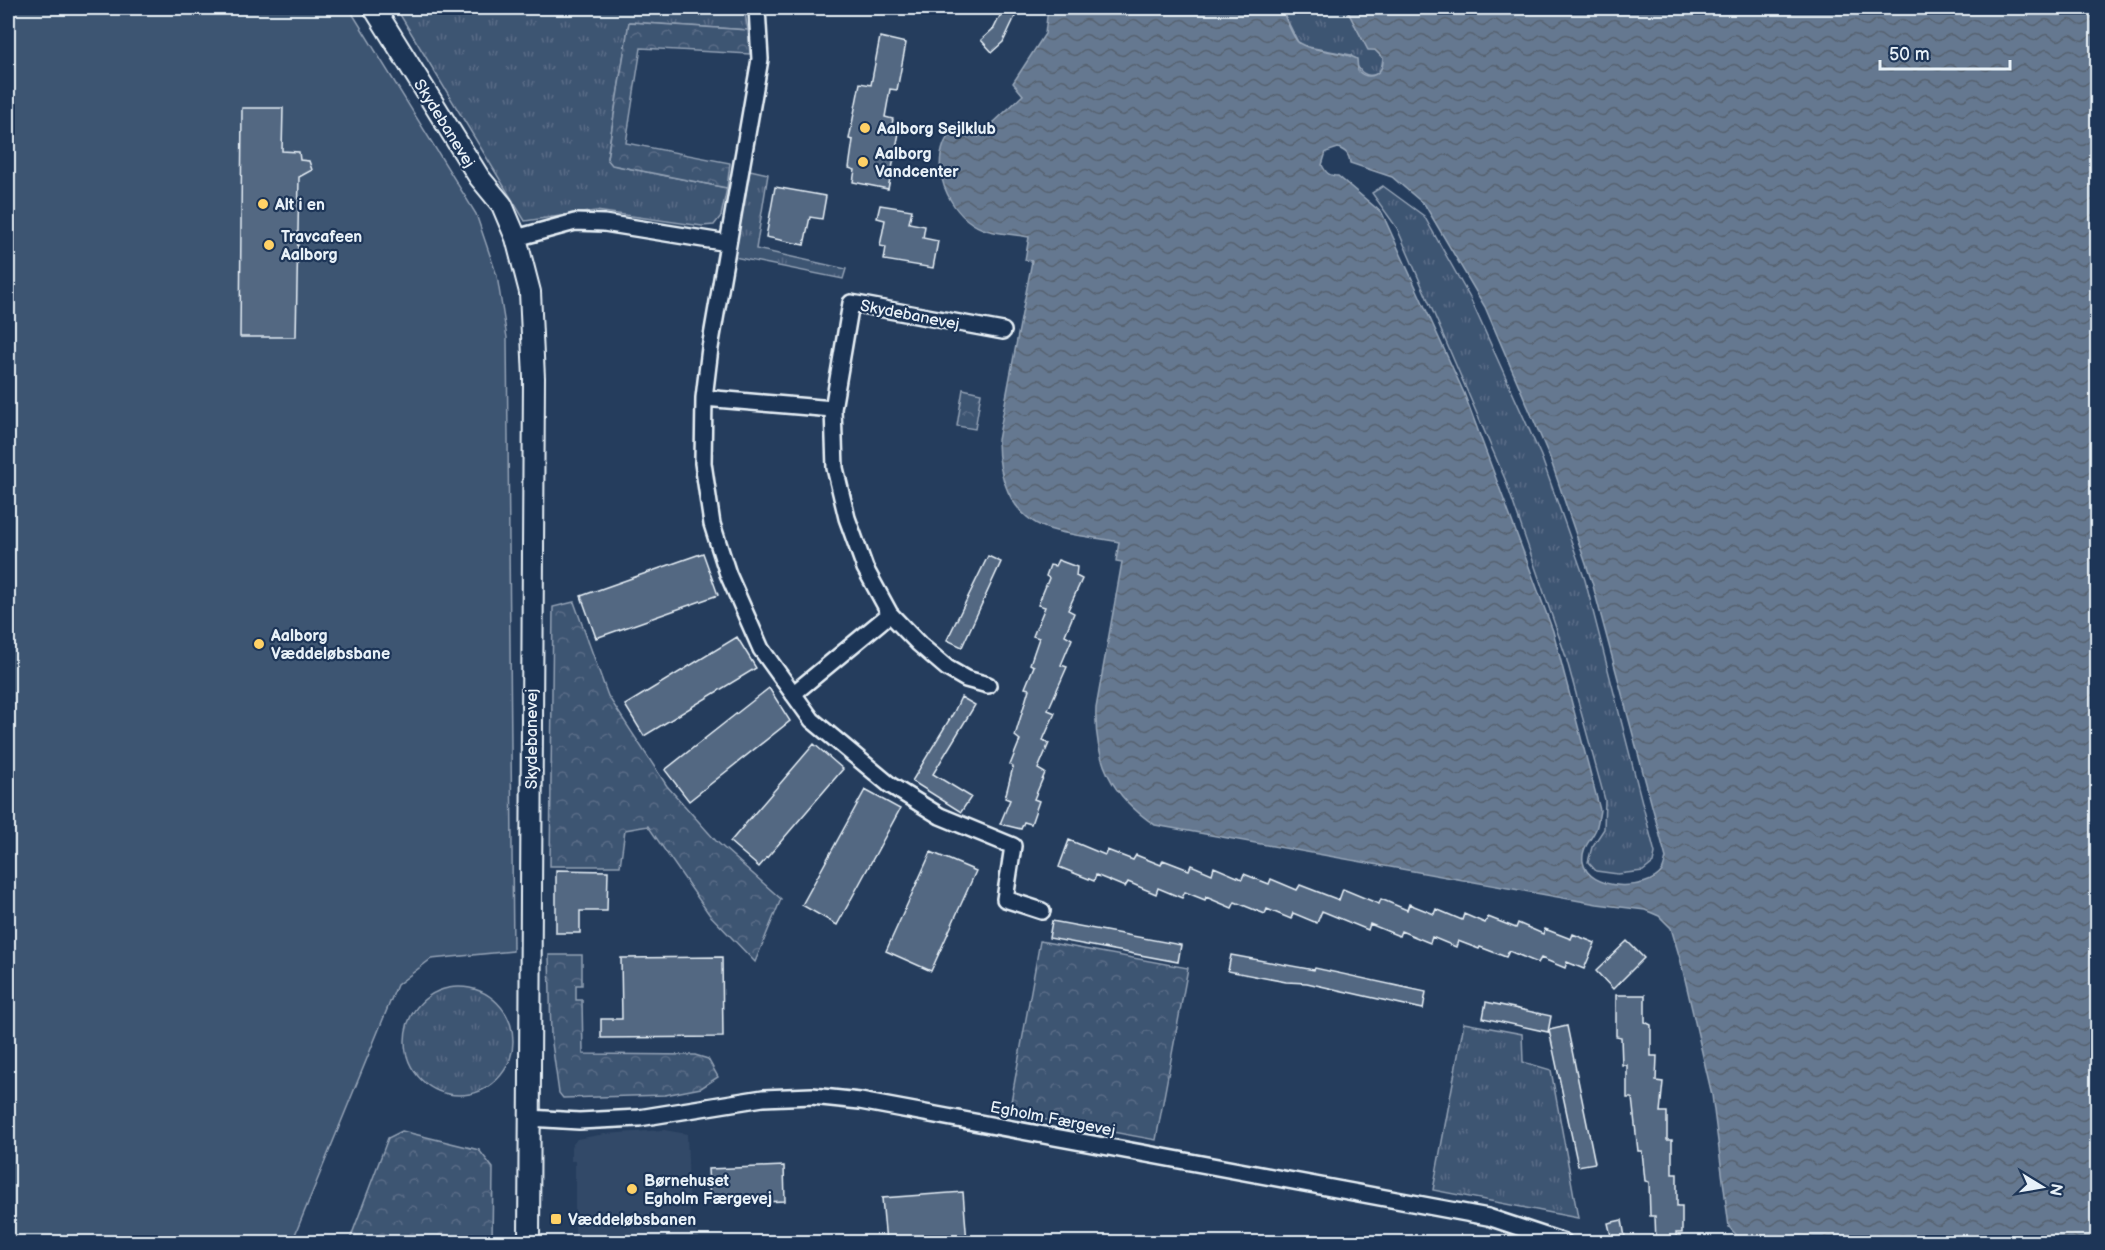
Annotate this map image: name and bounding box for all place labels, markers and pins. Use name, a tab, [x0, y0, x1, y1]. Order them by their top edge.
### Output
place label: Aalborg Sejlklub	[876, 120, 996, 139]
marker: Aalborg Sejlklub	[858, 121, 872, 135]
place label: Aalborg Vandcenter	[874, 145, 959, 182]
marker: Aalborg Vandcenter	[856, 155, 870, 169]
place label: Alt i en	[274, 196, 325, 215]
marker: Alt i en	[256, 197, 270, 211]
place label: Travcafeen Aalborg	[280, 228, 362, 265]
marker: Travcafeen Aalborg	[262, 238, 276, 252]
place label: Aalborg Væddeløbsbane	[270, 627, 390, 664]
marker: Aalborg Væddeløbsbane	[252, 637, 266, 651]
place label: Børnehuset Egholm Færgevej	[644, 1172, 772, 1209]
marker: Børnehuset Egholm Færgevej	[625, 1182, 639, 1196]
place label: Væddeløbsbanen	[568, 1211, 696, 1230]
marker: Væddeløbsbanen	[549, 1212, 563, 1226]

